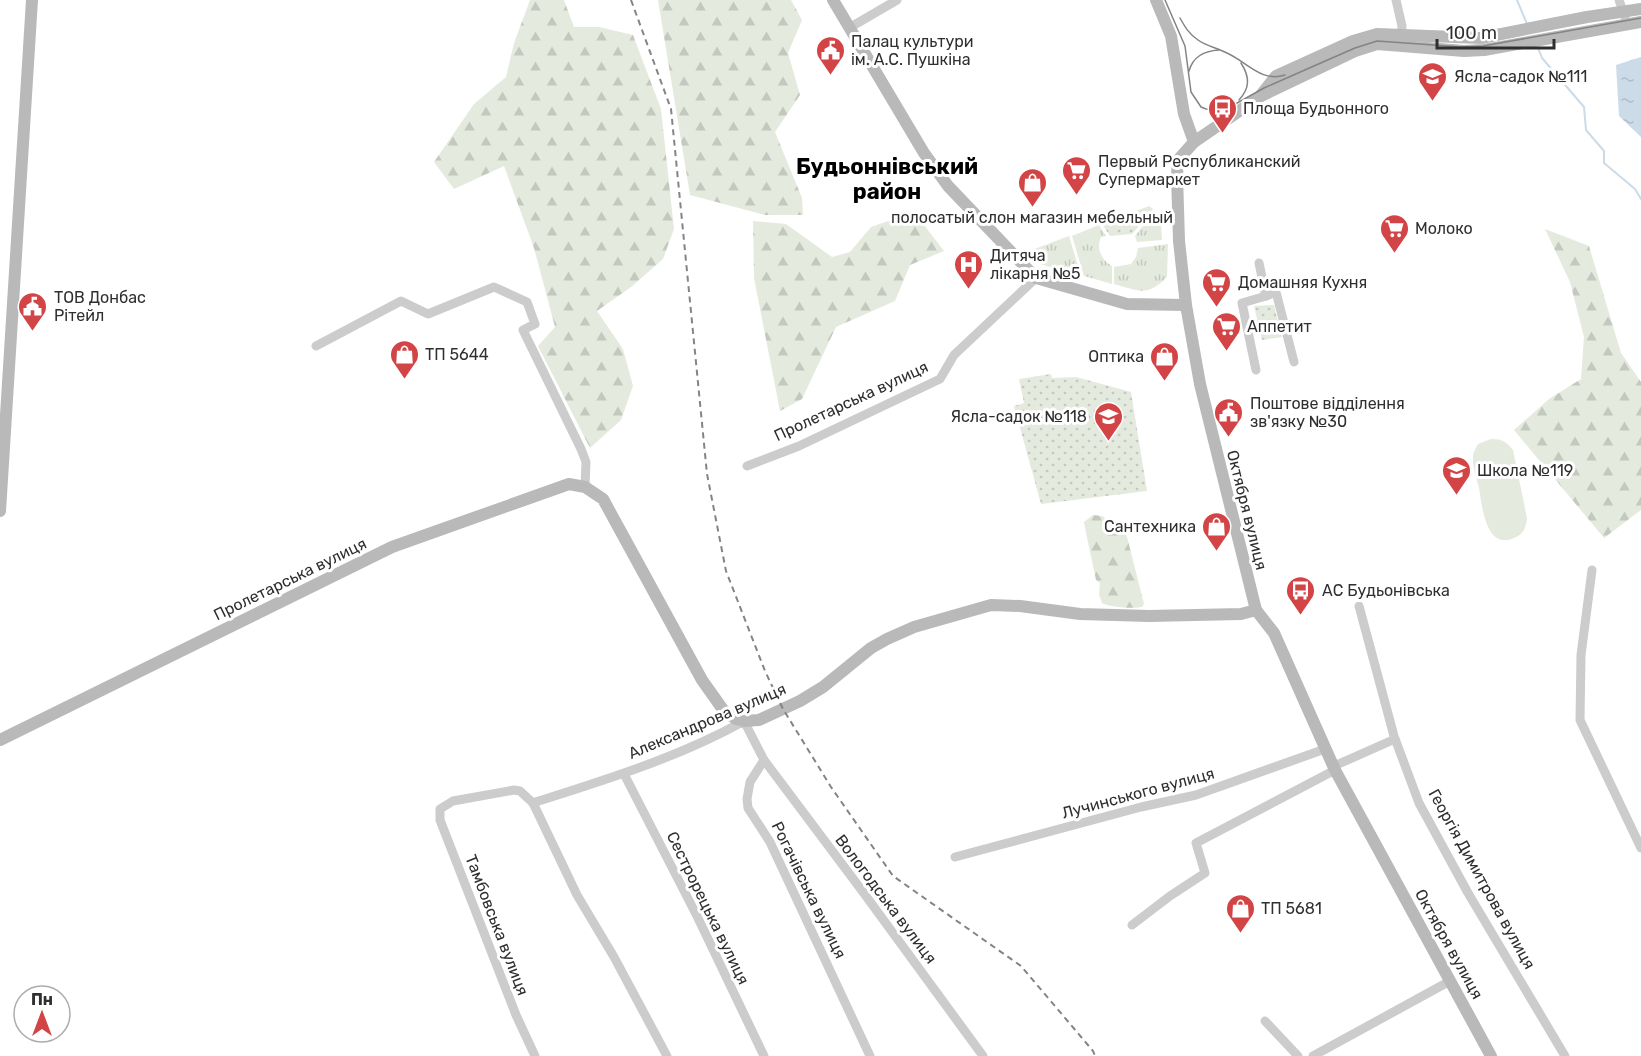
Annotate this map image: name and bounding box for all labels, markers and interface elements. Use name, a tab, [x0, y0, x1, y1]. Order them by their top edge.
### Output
scale bar	[1437, 12, 1554, 50]
text: 100 m	[1446, 22, 1497, 44]
place label: Палац культури ім. А.С. Пушкіна	[851, 32, 974, 69]
public building icon: Палац культури ім. А.С. Пушкіна	[814, 34, 846, 76]
school or university icon: Ясла-садок №111	[1417, 60, 1449, 102]
place label: Ясла-садок №111	[1454, 67, 1587, 86]
bus stop icon: Площа Будьонного	[1206, 92, 1238, 134]
place label: Площа Будьонного	[1243, 99, 1389, 118]
place label: Первый Республиканский Супермаркет	[1098, 152, 1301, 189]
district label: Будьоннівський район	[796, 153, 978, 205]
supermarket icon: Первый Республиканский Супермаркет	[1061, 154, 1093, 196]
shop icon: полосатый слон магазин мебельный	[1016, 166, 1048, 208]
place label: полосатый слон магазин мебельный	[891, 208, 1173, 227]
supermarket icon: Молоко	[1378, 212, 1410, 254]
place label: Молоко	[1415, 219, 1473, 238]
place label: Дитяча лікарня №5	[990, 246, 1081, 283]
hospital icon: Дитяча лікарня №5	[953, 248, 985, 290]
supermarket icon: Домашняя Кухня	[1201, 266, 1233, 308]
place label: Домашняя Кухня	[1238, 273, 1367, 292]
place label: ТОВ Донбас Рітейл	[54, 288, 146, 325]
public building icon: ТОВ Донбас Рітейл	[17, 290, 49, 332]
supermarket icon: Аппетит	[1210, 310, 1242, 352]
place label: Аппетит	[1247, 317, 1312, 336]
shop icon: ТП 5644	[388, 338, 420, 380]
shop icon: Оптика	[1149, 340, 1181, 382]
place label: ТП 5644	[425, 345, 489, 364]
place label: Оптика	[1088, 347, 1144, 366]
street label: Пролетарська вулиця	[771, 357, 931, 445]
place label: Поштове відділення зв'язку №30	[1250, 394, 1405, 431]
public building icon: Поштове відділення зв'язку №30	[1213, 396, 1245, 438]
school or university icon: Ясла-садок №118	[1092, 400, 1124, 442]
place label: Ясла-садок №118	[950, 407, 1087, 426]
street label: Октября вулиця	[1223, 448, 1271, 572]
school or university icon: Школа №119	[1440, 454, 1472, 496]
place label: Школа №119	[1477, 461, 1573, 480]
shop icon: Сантехника	[1201, 510, 1233, 552]
place label: Сантехника	[1104, 517, 1196, 536]
street label: Пролетарська вулиця	[210, 534, 370, 624]
bus stop icon: АС Будьонівська	[1285, 574, 1317, 616]
place label: АС Будьонівська	[1322, 581, 1450, 600]
street label: Александрова вулиця	[625, 679, 789, 763]
street label: Лучинського вулиця	[1060, 763, 1216, 823]
street label: Георгія Димитрова вулиця	[1425, 786, 1539, 972]
street label: Рогачівська вулиця	[768, 818, 850, 962]
street label: Сестрорецька вулиця	[663, 828, 753, 988]
street label: Вологодська вулиця	[831, 831, 941, 967]
street label: Тамбовська вулиця	[461, 852, 533, 998]
street label: Октября вулиця	[1411, 886, 1487, 1002]
shop icon: ТП 5681	[1224, 892, 1256, 934]
place label: ТП 5681	[1261, 899, 1322, 918]
north arrow	[12, 984, 72, 1044]
text: Пн	[31, 990, 53, 1009]

